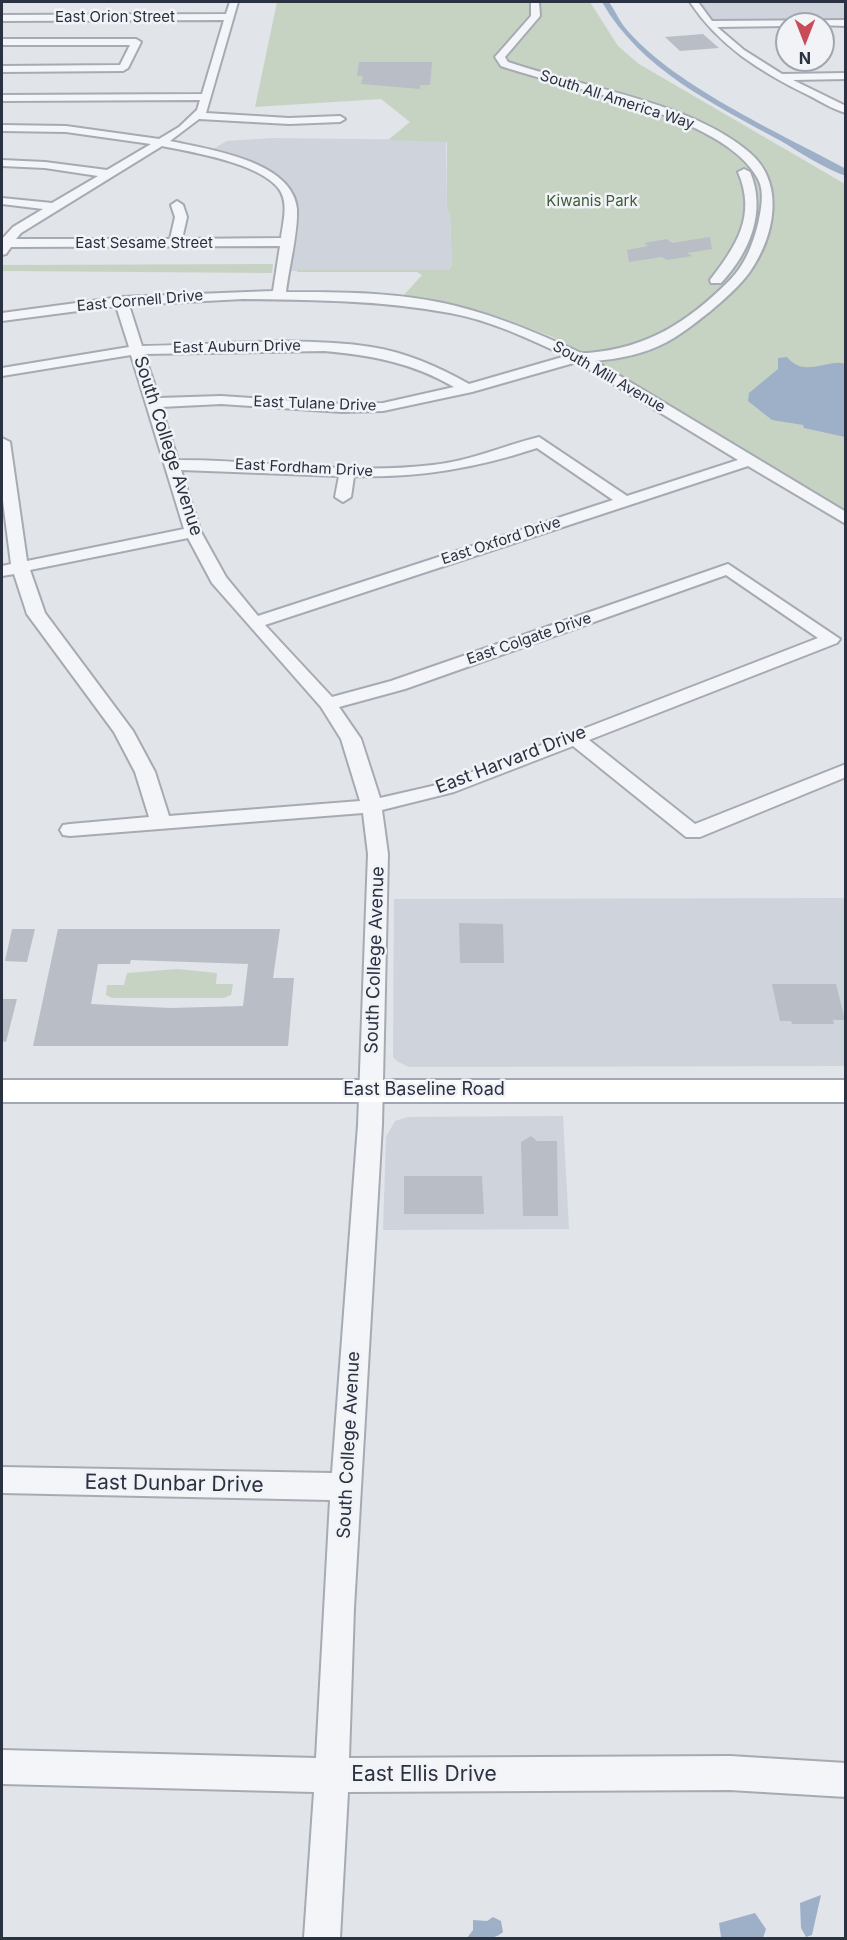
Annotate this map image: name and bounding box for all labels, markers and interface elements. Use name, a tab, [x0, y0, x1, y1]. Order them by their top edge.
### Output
street label: East Orion Street	[55, 8, 175, 26]
north arrow	[775, 12, 835, 72]
text: N	[799, 48, 811, 68]
street label: South All America Way	[538, 67, 696, 133]
park label: Kiwanis Park	[546, 192, 638, 210]
street label: East Sesame Street	[75, 234, 213, 252]
street label: East Cornell Drive	[76, 287, 204, 315]
street label: East Auburn Drive	[173, 337, 301, 357]
street label: South Mill Avenue	[550, 337, 668, 417]
street label: South College Avenue	[129, 353, 207, 539]
street label: East Tulane Drive	[253, 393, 377, 415]
street label: East Fordham Drive	[235, 455, 373, 481]
street label: East Oxford Drive	[439, 513, 563, 569]
street label: East Colgate Drive	[464, 609, 594, 669]
street label: East Harvard Drive	[433, 721, 589, 799]
street label: South College Avenue	[361, 866, 389, 1054]
street label: East Baseline Road	[343, 1079, 505, 1101]
street label: South College Avenue	[333, 1351, 365, 1539]
street label: East Dunbar Drive	[84, 1470, 264, 1498]
street label: East Ellis Drive	[351, 1762, 497, 1788]

